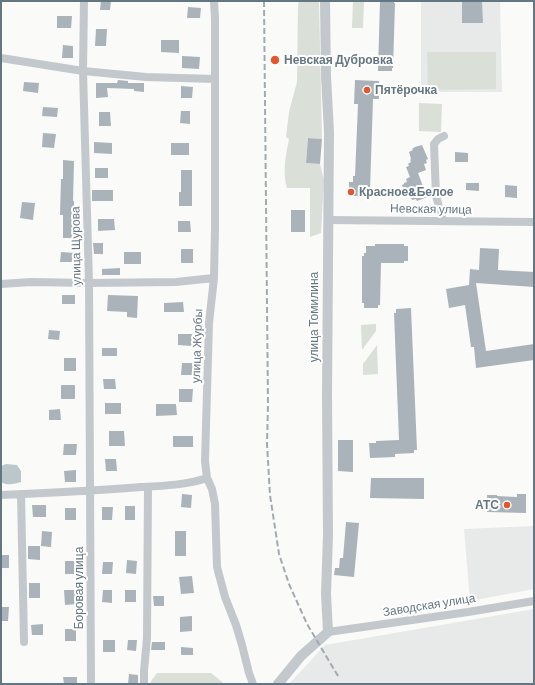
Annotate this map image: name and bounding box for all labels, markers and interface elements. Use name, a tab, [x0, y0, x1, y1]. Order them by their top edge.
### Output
place label: Невская Дубровка	[284, 53, 393, 67]
marker: Невская Дубровка	[269, 54, 281, 66]
place label: Пятёрочка	[375, 83, 437, 97]
marker: Пятёрочка	[362, 85, 372, 95]
place label: Красное&Белое	[359, 185, 453, 199]
marker: Красное&Белое	[346, 187, 356, 197]
street label: Невская улица	[390, 201, 472, 217]
street label: улица Щурова	[68, 206, 84, 286]
street label: улица Томилина	[307, 272, 321, 362]
street label: улица Журбы	[189, 309, 205, 383]
place label: АТС	[475, 498, 499, 512]
marker: АТС	[502, 500, 512, 510]
street label: Боровая улица	[72, 547, 86, 629]
street label: Заводская улица	[382, 591, 476, 619]

